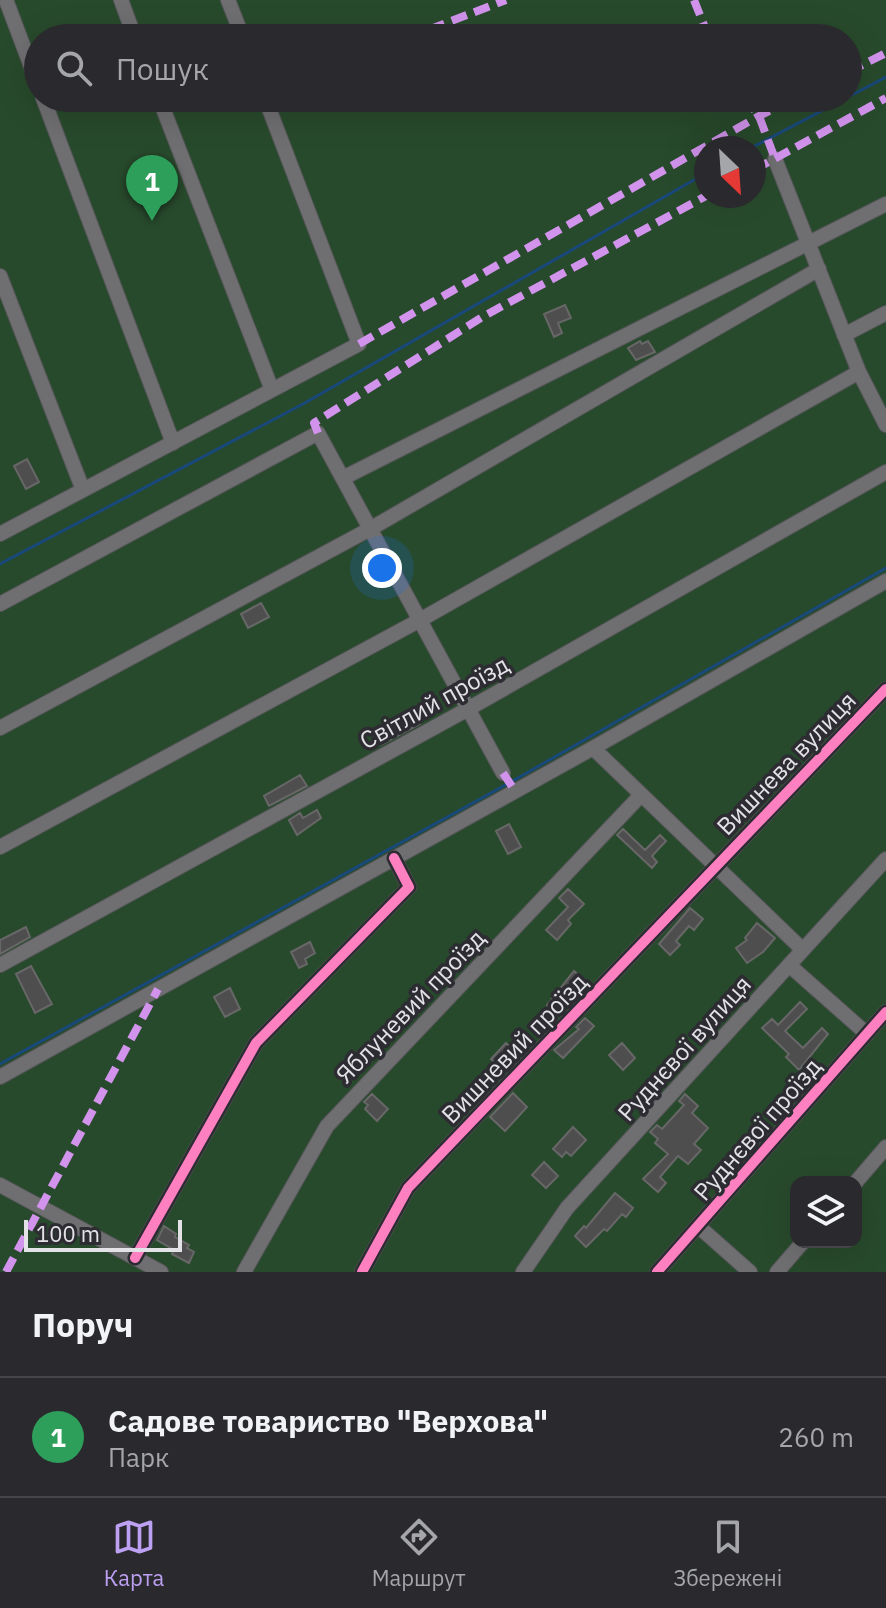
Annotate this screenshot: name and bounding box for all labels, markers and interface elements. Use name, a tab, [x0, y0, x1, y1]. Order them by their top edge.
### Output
search box	[24, 24, 862, 112]
icon: search	[52, 46, 96, 90]
text: Пошук	[116, 49, 209, 88]
north arrow	[694, 136, 766, 208]
pin: 1	[126, 155, 178, 221]
your location	[362, 548, 402, 588]
street label: Світлий проїзд	[354, 648, 514, 756]
street label: Вишнева вулиця	[709, 684, 863, 842]
street label: Яблуневий проїзд	[328, 922, 492, 1090]
street label: Вишневий проїзд	[434, 966, 594, 1130]
street label: Руднєвої вулиця	[610, 968, 758, 1128]
street label: Руднєвої проїзд	[686, 1051, 828, 1207]
map controls	[790, 1176, 862, 1248]
button: layers	[790, 1176, 862, 1248]
scale bar	[24, 1216, 182, 1252]
text: 100 m	[36, 1219, 100, 1248]
text: Поруч	[32, 1302, 133, 1346]
text: Садове товариство "Верхова"	[108, 1401, 548, 1440]
text: 1	[50, 1420, 66, 1454]
text: 260 m	[778, 1420, 854, 1454]
text: Парк	[108, 1440, 169, 1474]
tab: Карта	[104, 1515, 164, 1592]
tab: Маршрут	[372, 1515, 466, 1592]
tab: Збережені	[673, 1515, 782, 1592]

